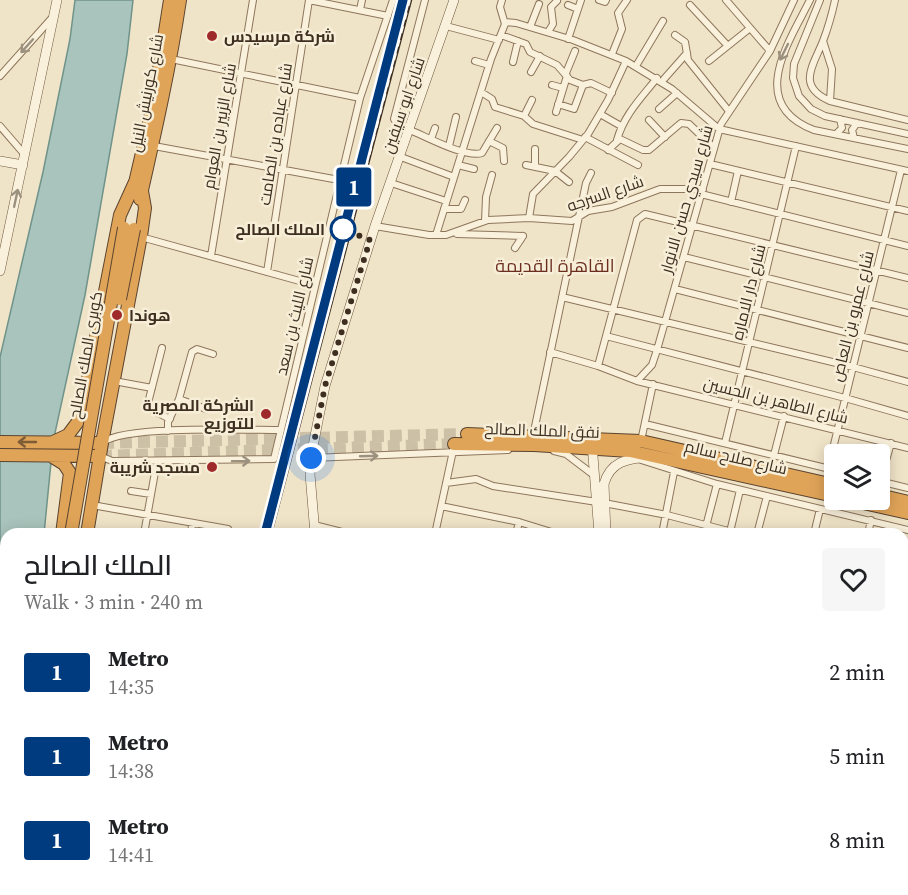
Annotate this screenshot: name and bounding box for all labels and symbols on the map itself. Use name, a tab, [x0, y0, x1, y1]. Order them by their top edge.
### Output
place label: شركة مرسيدس	[224, 25, 335, 47]
marker: شركة مرسيدس	[205, 29, 219, 43]
street label: شارع كورنيش النيل	[124, 32, 169, 154]
one-way arrow	[20, 38, 34, 53]
one-way arrow	[778, 43, 790, 61]
street label: شارع ابو سيفين	[376, 54, 431, 156]
street label: شارع الزبير بن العوام	[197, 61, 242, 191]
street label: شارع عباده بن الصامت	[253, 61, 298, 207]
street label: شارع سيدي حسن الانوار	[654, 122, 721, 277]
line badge: 1	[334, 168, 374, 207]
street label: شارع السرجه	[564, 170, 647, 217]
one-way arrow	[11, 188, 22, 208]
marker: الملك الصالح	[330, 216, 356, 242]
place label: الملك الصالح	[235, 218, 325, 240]
street label: شارع دار الاماره	[725, 242, 771, 342]
street label: شارع عمرو بن العاص	[825, 248, 880, 384]
district label: القاهرة القديمة	[495, 253, 615, 278]
street label: شارع الليث بن سعد	[270, 255, 319, 378]
street label: كوبرى الملك الصالح	[63, 290, 108, 421]
place label: هوندا	[129, 304, 171, 326]
marker: هوندا	[110, 308, 124, 322]
street label: شارع الطاهر بن الحسين	[701, 371, 851, 430]
place label: الشركة المصرية للتوزيع	[143, 394, 254, 434]
marker: الشركة المصرية للتوزيع	[259, 407, 273, 421]
street label: نفق الملك الصالح	[484, 417, 600, 444]
street label: شارع صلاح سالم	[682, 435, 789, 480]
one-way arrow	[17, 436, 37, 448]
your location	[296, 443, 326, 473]
one-way arrow	[359, 450, 379, 461]
one-way arrow	[230, 455, 250, 467]
place label: مسجد شريبة	[110, 456, 200, 478]
marker: مسجد شريبة	[205, 460, 219, 474]

